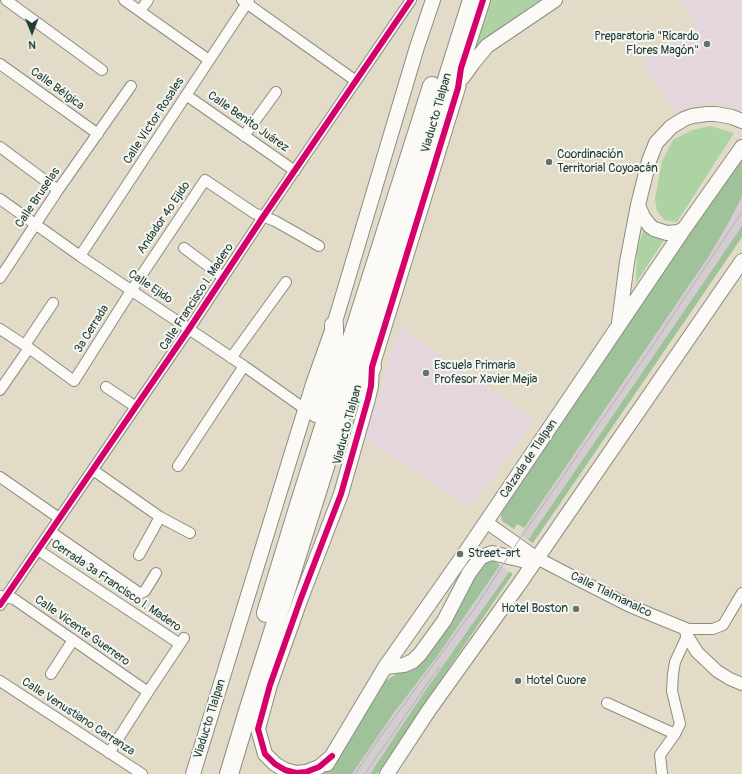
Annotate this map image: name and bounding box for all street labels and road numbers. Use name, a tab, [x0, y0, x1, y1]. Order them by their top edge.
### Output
street label: Calle Bélgica	[27, 65, 87, 113]
street label: Viaducto Tlalpan	[419, 71, 455, 155]
street label: Calle Víctor Rosales	[121, 75, 187, 167]
street label: Calle Benito Juárez	[205, 89, 291, 155]
street label: Calle Bruselas	[13, 165, 63, 231]
street label: Andador 4º Ejido	[134, 179, 194, 257]
street label: Calle Francisco I. Madero	[157, 241, 237, 353]
street label: Calle Ejido	[125, 267, 175, 307]
street label: 3ª Cerrada	[72, 302, 112, 356]
street label: Viaducto Tlalpan	[330, 383, 366, 467]
street label: Calzada de Tlalpan	[497, 417, 561, 501]
street label: Cerrada 3ª Francisco I. Madero	[48, 537, 184, 635]
street label: Calle Tlalmanalco	[568, 569, 654, 621]
street label: Calle Vicente Guerrero	[32, 593, 132, 669]
street label: Calle Venustiano Carranza	[19, 675, 137, 759]
street label: Viaducto Tlalpan	[191, 677, 229, 761]

